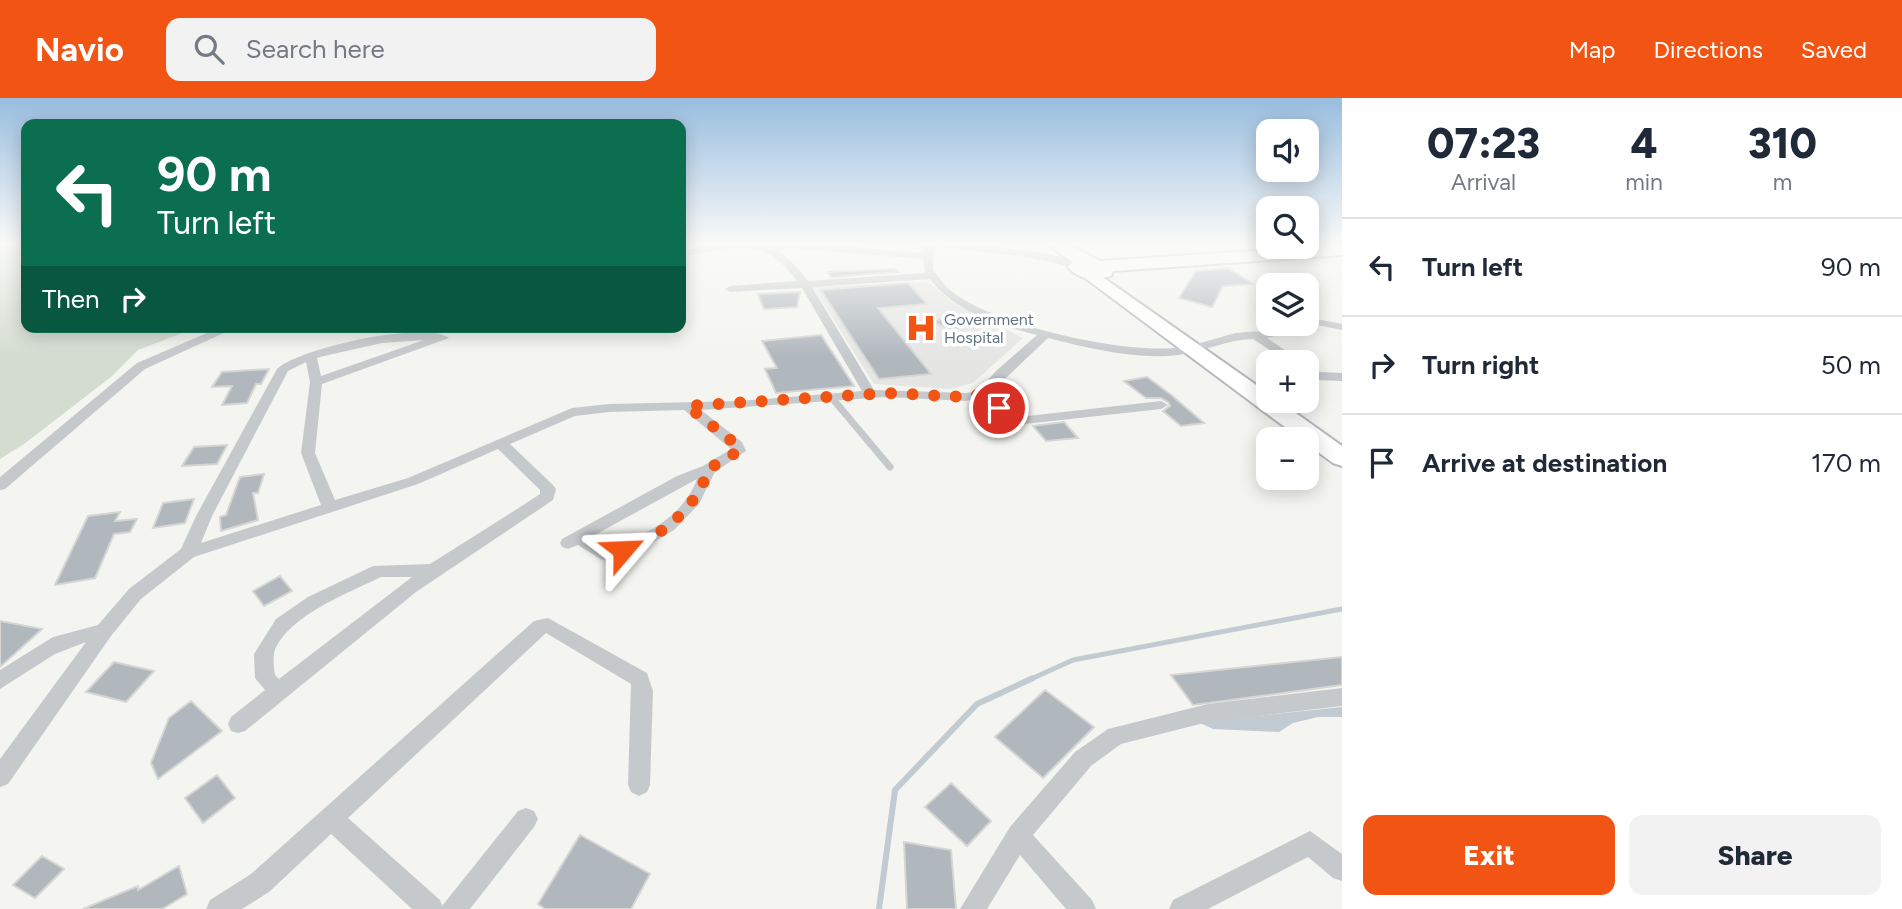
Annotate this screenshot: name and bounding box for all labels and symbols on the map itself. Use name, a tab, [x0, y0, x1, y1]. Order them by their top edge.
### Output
place label: Government Hospital	[944, 310, 1034, 347]
hospital icon: Government Hospital	[904, 311, 938, 345]
pin	[969, 378, 1029, 438]
position arrow	[586, 513, 660, 587]

